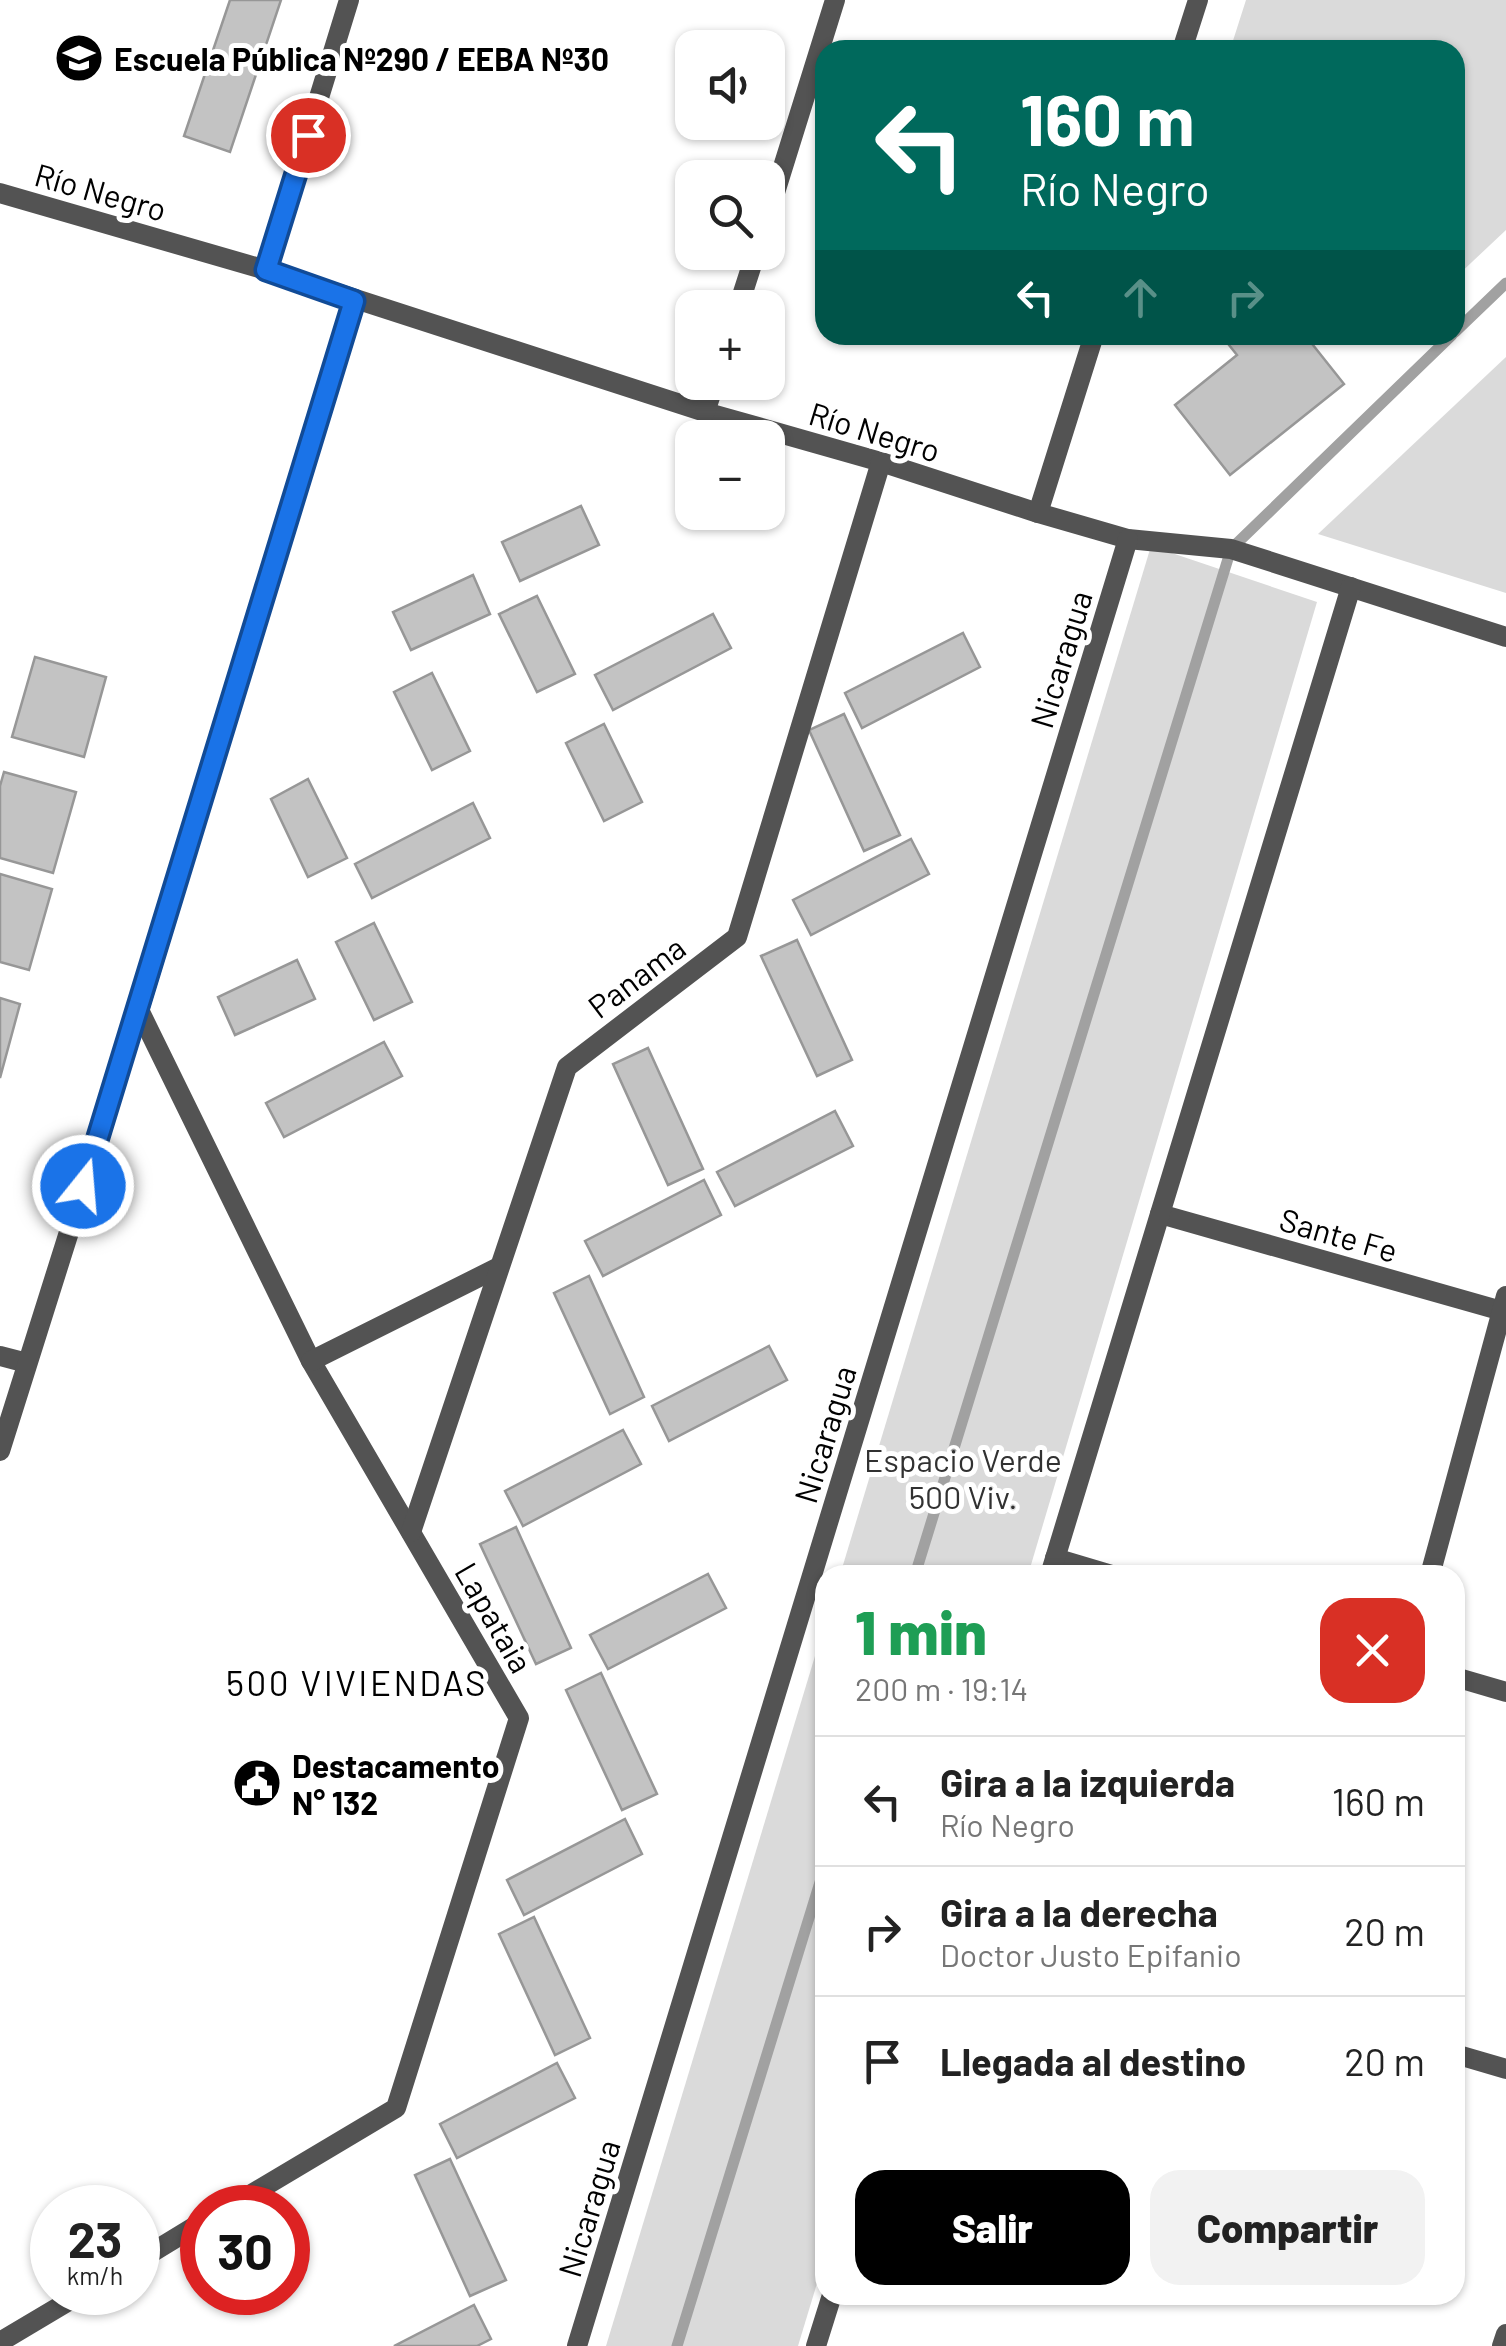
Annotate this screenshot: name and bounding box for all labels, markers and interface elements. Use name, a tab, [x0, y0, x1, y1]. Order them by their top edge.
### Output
map controls	[675, 30, 785, 530]
button: sound	[675, 30, 785, 140]
school or university icon: Escuela Pública Nº290 / EEBA Nº30	[53, 32, 105, 84]
place label: Escuela Pública Nº290 / EEBA Nº30	[114, 39, 609, 77]
text: 160 m	[1020, 76, 1195, 160]
icon: left	[855, 80, 985, 210]
pin	[266, 93, 351, 178]
icon: arrive	[281, 108, 336, 163]
street label: Río Negro	[31, 154, 171, 228]
button: search	[675, 160, 785, 270]
text: Río Negro	[1020, 161, 1210, 215]
icon: left	[1008, 270, 1063, 325]
icon: ahead	[1113, 270, 1168, 325]
icon: right	[1218, 270, 1273, 325]
button: +	[675, 290, 785, 400]
street label: Río Negro	[805, 393, 945, 469]
button: −	[675, 420, 785, 530]
street label: Nicaragua	[1021, 586, 1099, 732]
street label: Panama	[580, 927, 692, 1025]
position arrow	[31, 1134, 135, 1238]
street label: Sante Fe	[1276, 1199, 1402, 1269]
street label: Nicaragua	[785, 1361, 863, 1507]
park label: Espacio Verde 500 Viv.	[864, 1440, 1062, 1515]
street label: Lapataia	[448, 1555, 542, 1679]
text: 1 min	[855, 1595, 987, 1667]
button: close	[1320, 1598, 1425, 1703]
district label: 500 VIVIENDAS	[226, 1661, 488, 1703]
text: 200 m · 19:14	[855, 1669, 1028, 1707]
place label: Destacamento N° 132	[292, 1746, 500, 1821]
public building icon: Destacamento N° 132	[231, 1757, 283, 1809]
text: Gira a la izquierda	[940, 1759, 1235, 1805]
icon: left	[855, 1774, 910, 1829]
text: 160 m	[1332, 1778, 1425, 1824]
text: Río Negro	[940, 1805, 1075, 1843]
text: Gira a la derecha	[940, 1889, 1218, 1935]
icon: right	[855, 1904, 910, 1959]
text: 20 m	[1344, 1908, 1425, 1954]
text: Doctor Justo Epifanio	[940, 1935, 1242, 1973]
icon: arrive	[855, 2034, 910, 2089]
text: Llegada al destino	[940, 2038, 1246, 2084]
text: 20 m	[1344, 2038, 1425, 2084]
street label: Nicaragua	[549, 2135, 627, 2281]
button: Salir	[855, 2170, 1130, 2285]
button: Compartir	[1150, 2170, 1425, 2285]
speed limit sign: 30	[180, 2185, 310, 2315]
text: 23	[68, 2208, 122, 2268]
text: km/h	[67, 2260, 123, 2290]

